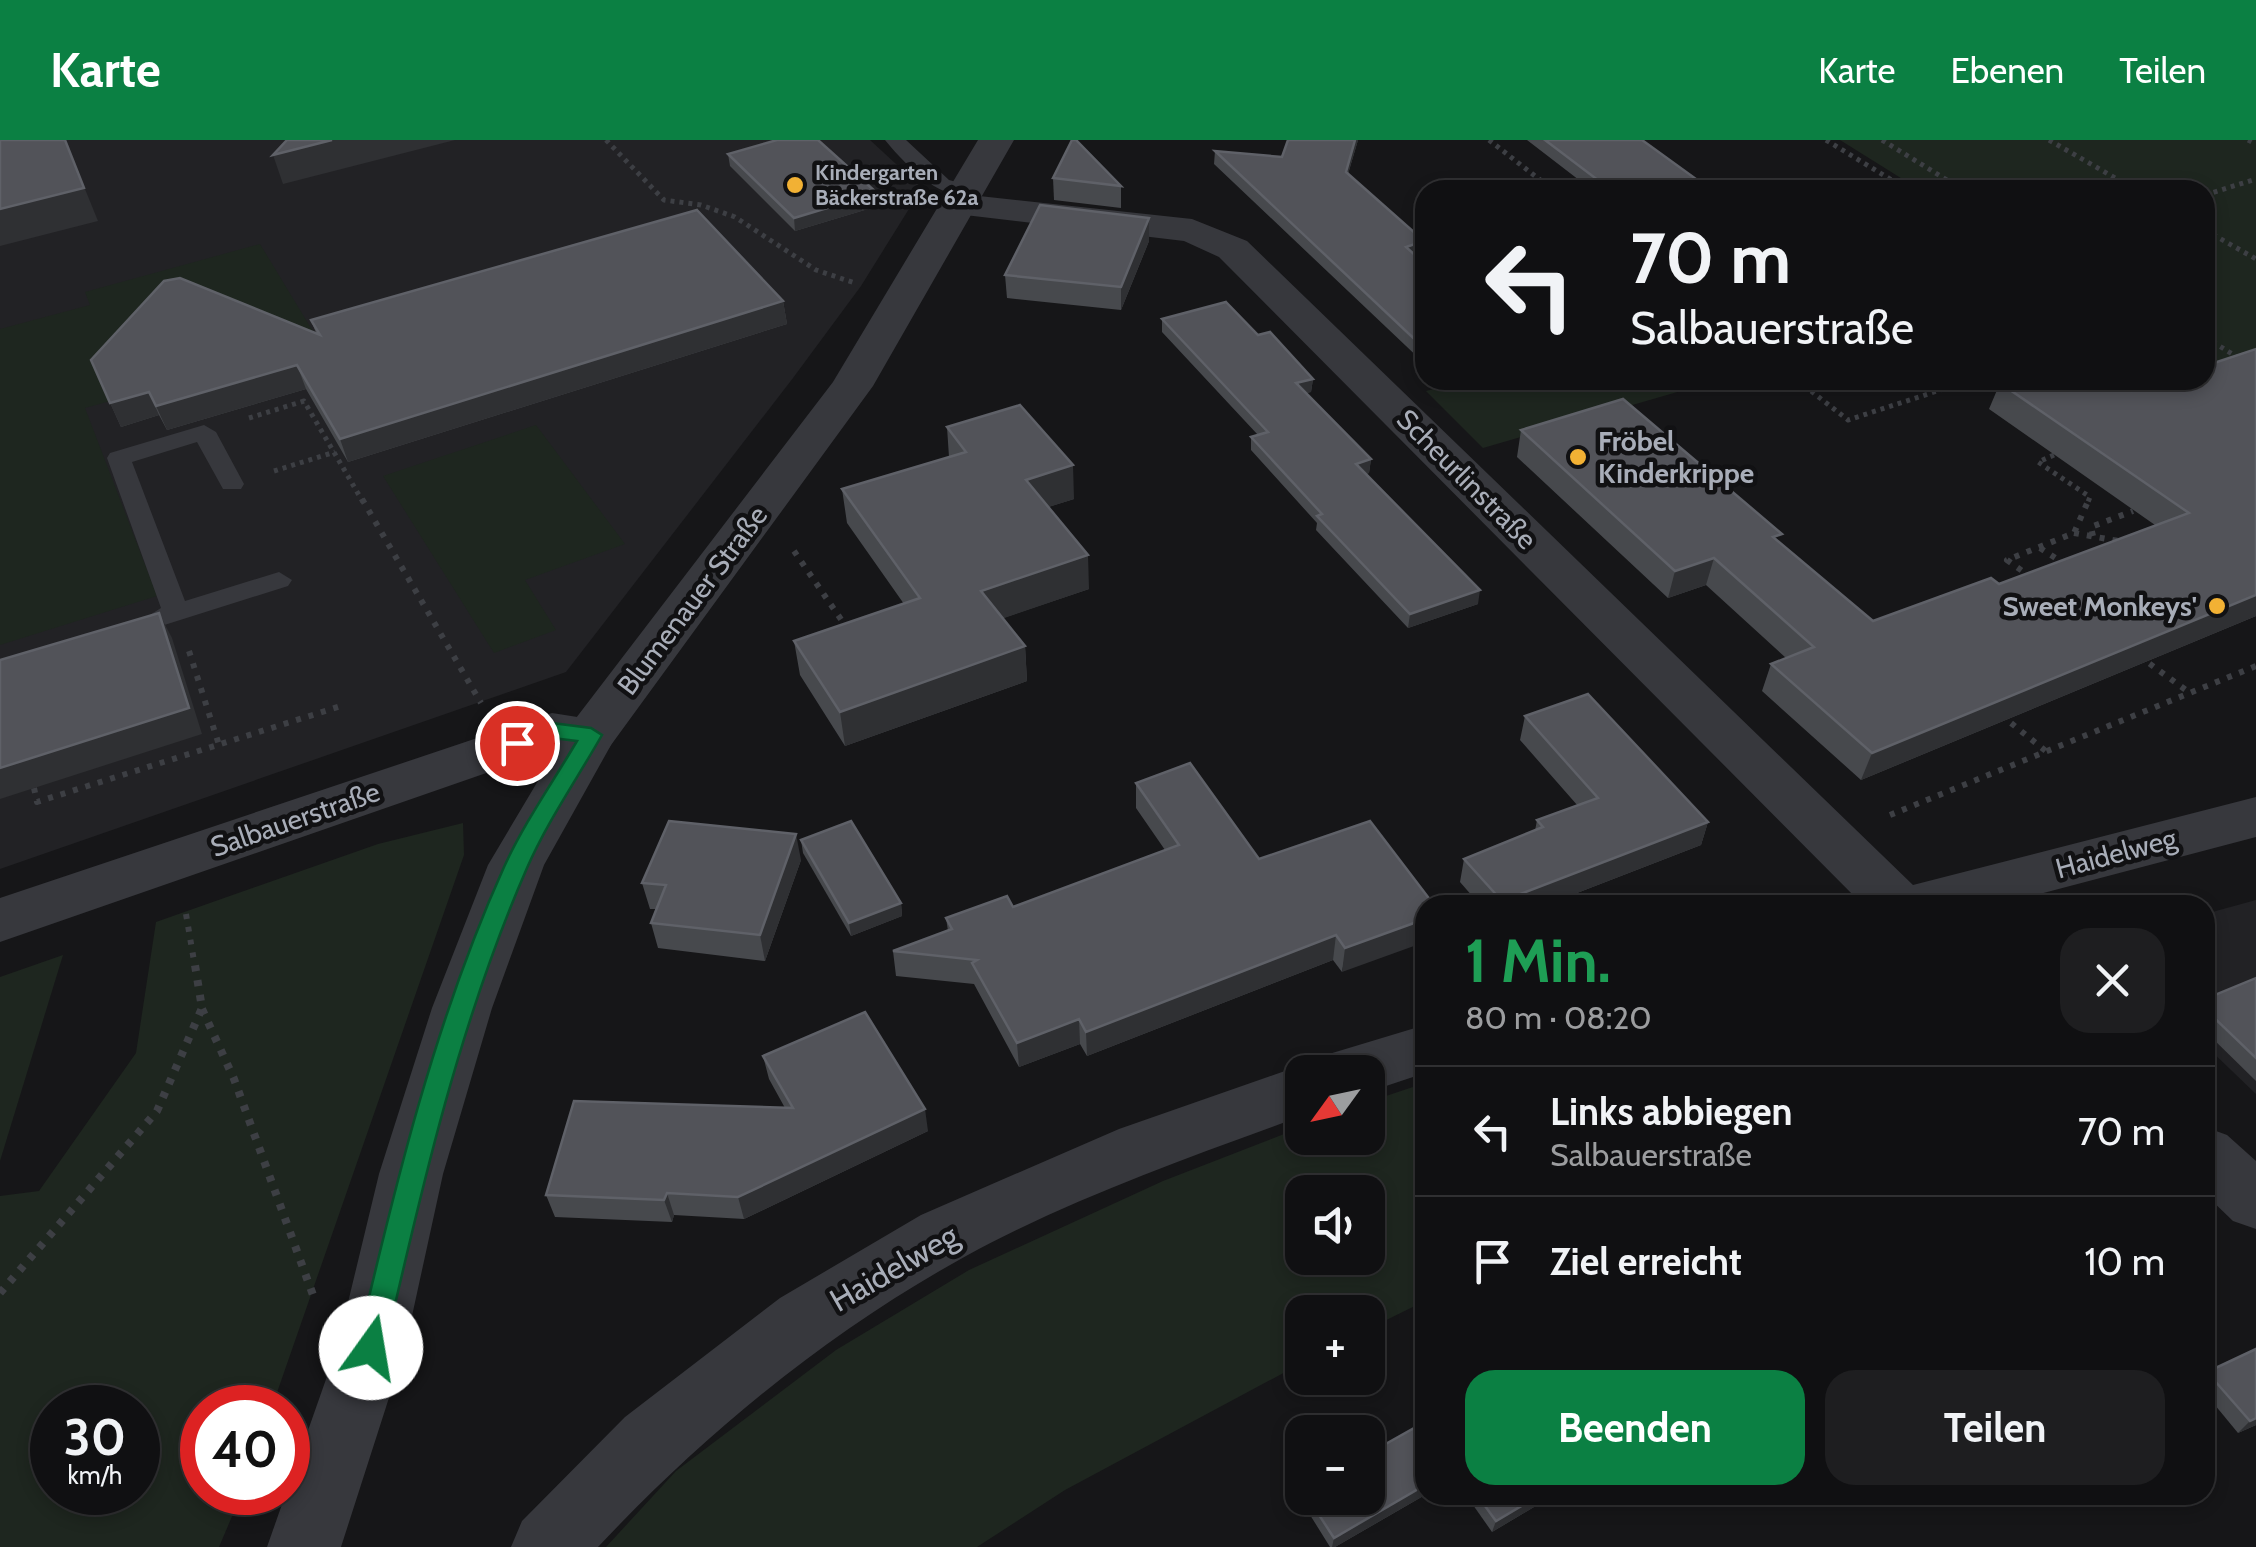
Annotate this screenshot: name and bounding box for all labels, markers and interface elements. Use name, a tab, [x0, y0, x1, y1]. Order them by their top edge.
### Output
text: Karte	[50, 41, 161, 99]
text: Karte	[1818, 49, 1895, 92]
text: Ebenen	[1950, 49, 2064, 92]
text: Teilen	[2119, 49, 2206, 92]
place label: Kindergarten Bäckerstraße 62a	[815, 159, 979, 211]
marker: Kindergarten Bäckerstraße 62a	[784, 174, 806, 196]
text: 70 m	[1630, 215, 1791, 301]
icon: left	[1465, 220, 1595, 350]
text: Salbauerstraße	[1630, 301, 1914, 355]
street label: Scheurlinstraße	[1390, 402, 1544, 556]
place label: Fröbel Kinderkrippe	[1598, 424, 1754, 490]
marker: Fröbel Kinderkrippe	[1567, 446, 1589, 468]
street label: Blumenauer Straße	[610, 499, 774, 701]
place label: Sweet Monkeys'	[2003, 589, 2197, 623]
marker: Sweet Monkeys'	[2206, 595, 2228, 617]
pin	[475, 701, 560, 786]
icon: arrive	[490, 716, 545, 771]
street label: Salbauerstraße	[206, 774, 384, 864]
street label: Haidelweg	[2052, 820, 2181, 885]
text: 1 Min.	[1465, 924, 1611, 997]
button: close	[2060, 928, 2165, 1033]
text: 80 m · 08:20	[1465, 998, 1652, 1037]
north arrow	[1285, 1055, 1385, 1155]
map controls	[1285, 1055, 1385, 1515]
text: Links abbiegen	[1550, 1088, 1793, 1135]
icon: left	[1465, 1104, 1520, 1159]
text: 70 m	[2078, 1108, 2165, 1155]
text: Salbauerstraße	[1550, 1135, 1752, 1174]
button: sound	[1285, 1175, 1385, 1275]
street label: Haidelweg	[823, 1215, 966, 1320]
icon: arrive	[1465, 1234, 1520, 1289]
text: Ziel erreicht	[1550, 1238, 1742, 1285]
text: 10 m	[2084, 1238, 2165, 1285]
button: +	[1285, 1295, 1385, 1395]
position arrow	[319, 1296, 423, 1400]
button: Beenden	[1465, 1370, 1805, 1485]
button: Teilen	[1825, 1370, 2165, 1485]
speed limit sign: 40	[180, 1385, 310, 1515]
text: 30	[64, 1407, 126, 1468]
button: −	[1285, 1415, 1385, 1515]
text: km/h	[68, 1460, 122, 1490]

